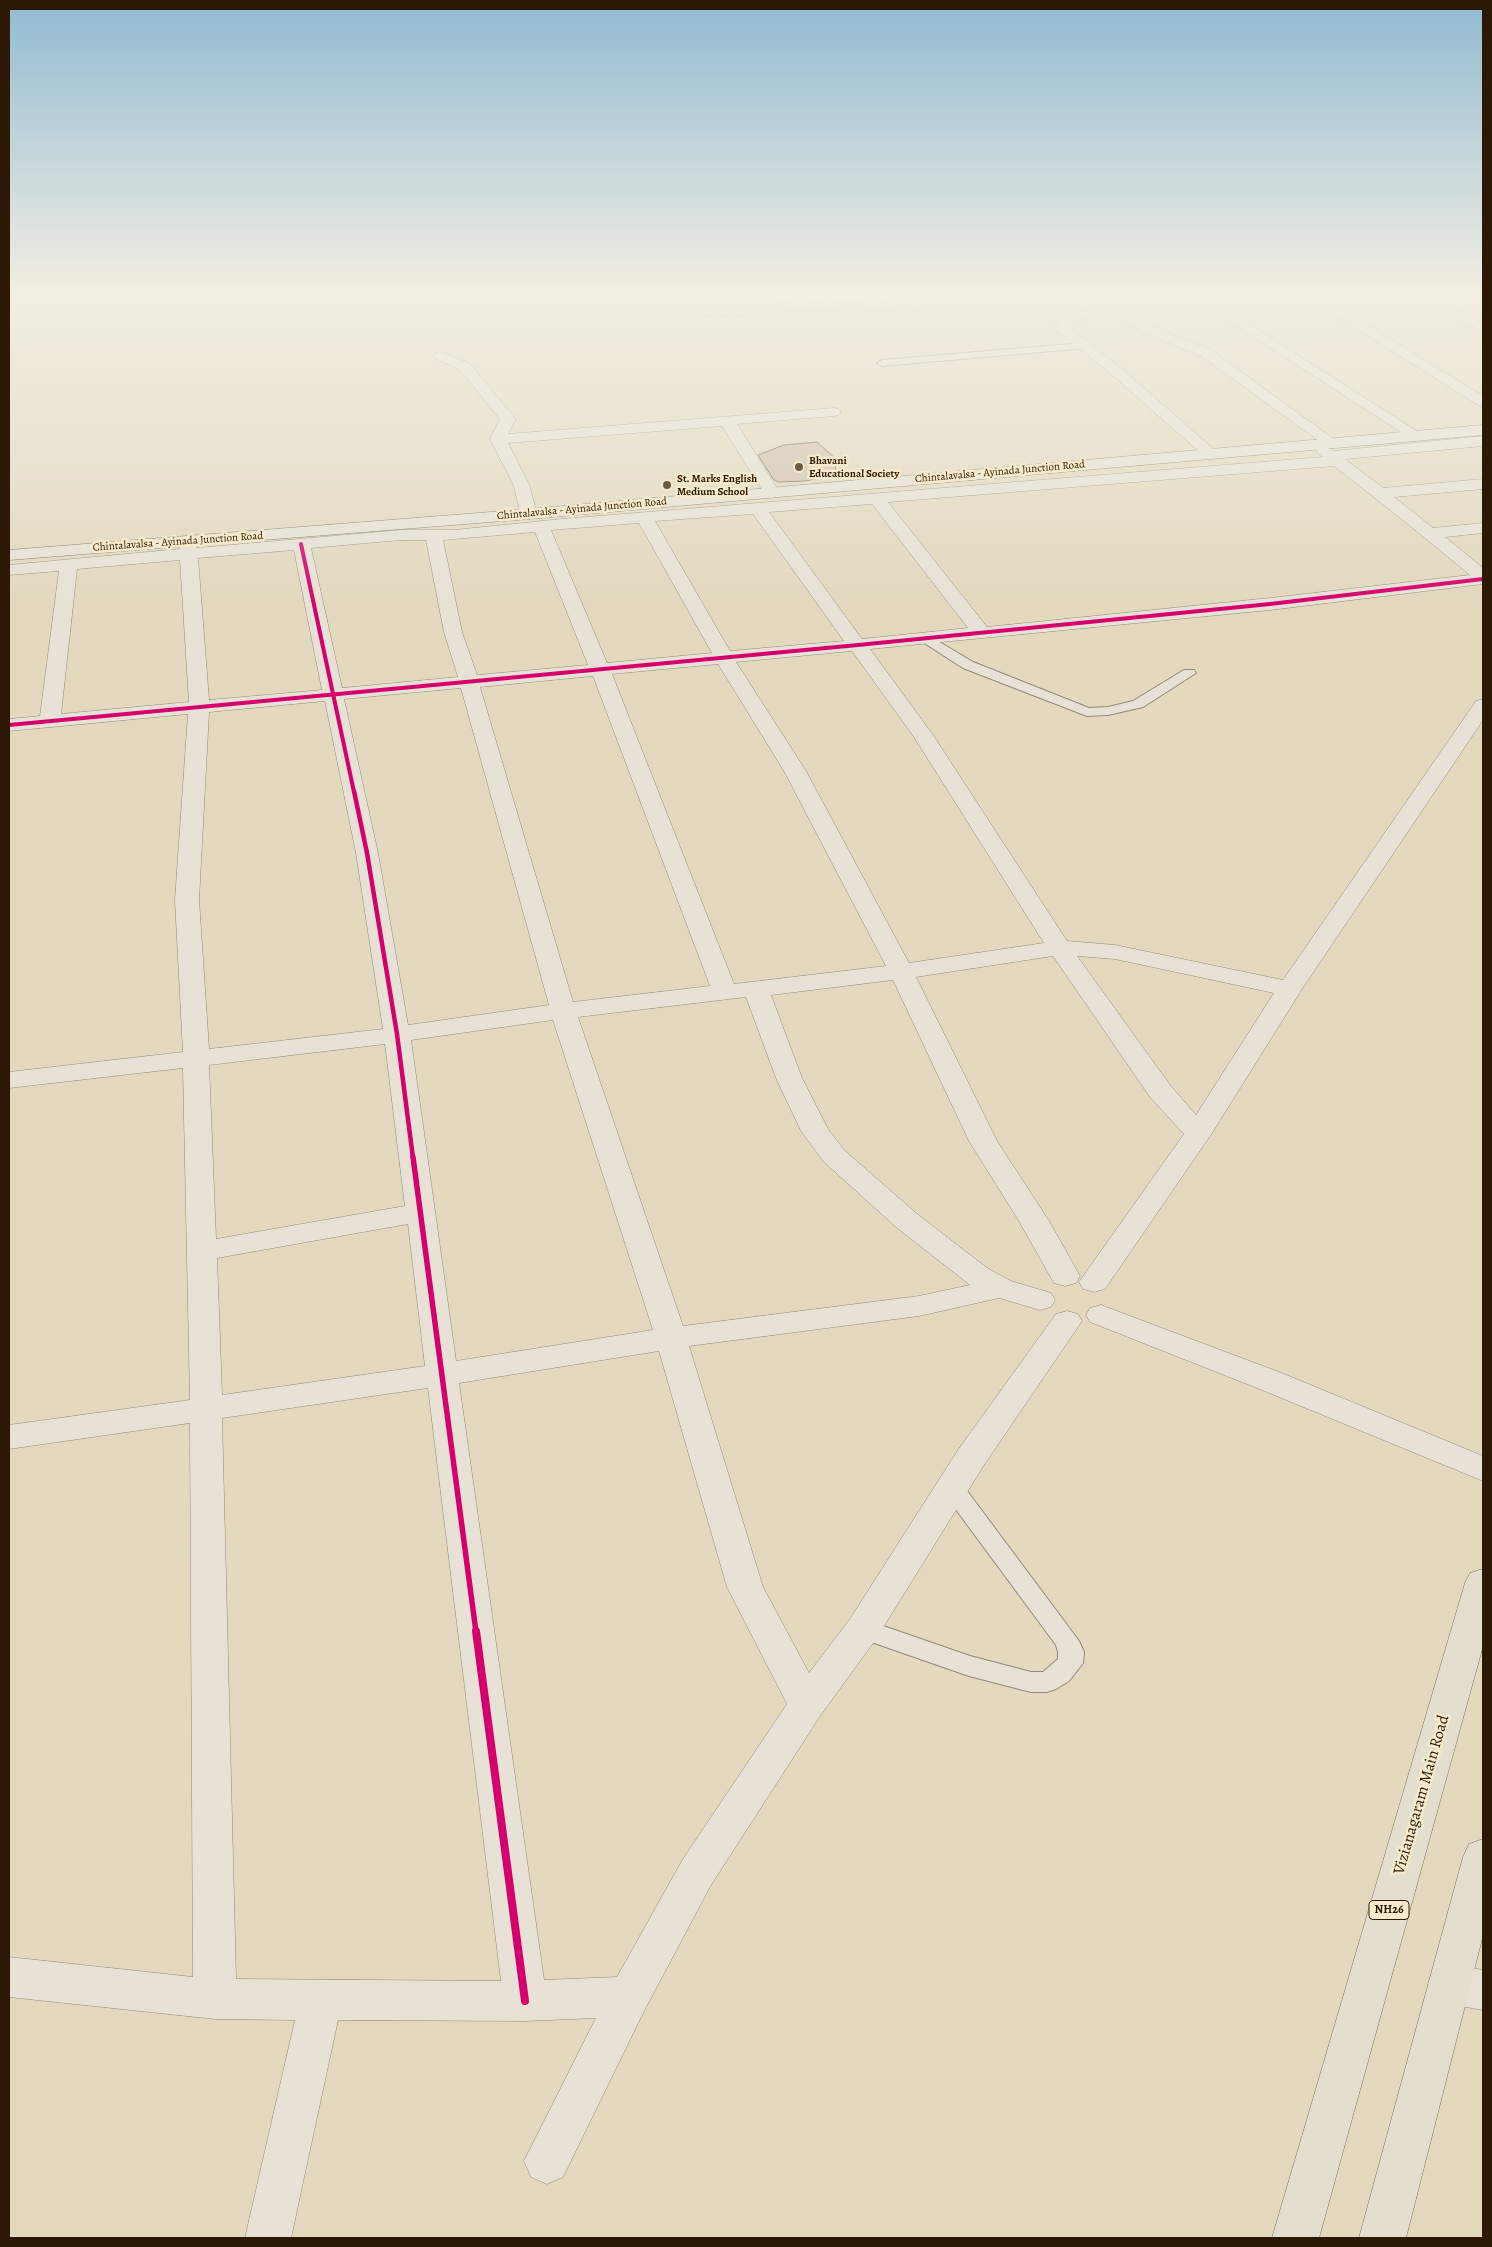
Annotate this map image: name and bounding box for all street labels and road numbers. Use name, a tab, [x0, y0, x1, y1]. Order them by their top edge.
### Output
street label: Chintalavalsa - Ayinada Junction Road	[914, 458, 1086, 486]
street label: Chintalavalsa - Ayinada Junction Road	[496, 495, 668, 523]
street label: Chintalavalsa - Ayinada Junction Road	[92, 529, 264, 555]
street label: Vizianagaram Main Road	[1390, 1713, 1454, 1877]
road number: NH26	[1369, 1900, 1409, 1920]

